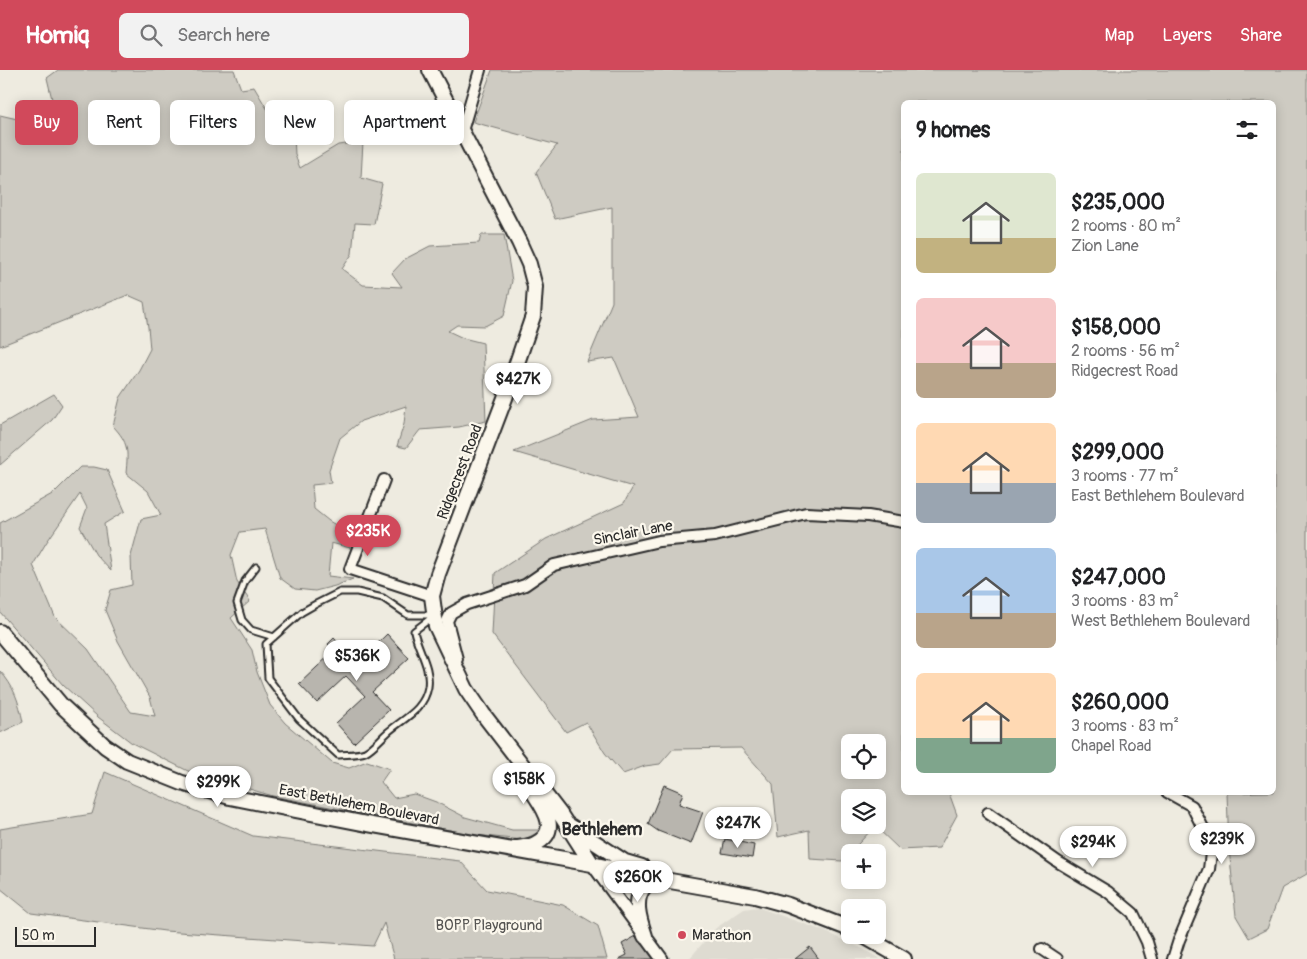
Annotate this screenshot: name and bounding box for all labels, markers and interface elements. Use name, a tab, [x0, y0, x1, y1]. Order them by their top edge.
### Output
search box	[119, 13, 469, 58]
text: Homiq	[25, 21, 89, 50]
icon: search	[137, 21, 165, 49]
text: Search here	[177, 23, 270, 47]
text: Map	[1105, 24, 1134, 47]
text: Layers	[1162, 24, 1212, 47]
text: Share	[1240, 24, 1282, 47]
chip: Buy	[15, 100, 78, 145]
chip: Rent	[88, 100, 160, 145]
chip: Filters	[170, 100, 255, 145]
chip: New	[265, 100, 334, 145]
chip: Apartment	[344, 100, 464, 145]
icon: filters	[1233, 116, 1261, 144]
text: 9 homes	[916, 117, 990, 144]
text: $235,000	[1071, 189, 1165, 216]
icon: home	[956, 193, 1016, 253]
text: 2 rooms · 80 m²	[1071, 216, 1181, 236]
text: Zion Lane	[1071, 236, 1139, 256]
text: $158,000	[1071, 314, 1161, 341]
icon: home	[956, 318, 1016, 378]
text: 2 rooms · 56 m²	[1071, 341, 1180, 361]
text: Ridgecrest Road	[1071, 361, 1178, 381]
pin: $427K	[483, 362, 553, 405]
text: $427K	[495, 369, 541, 389]
street label: Ridgecrest Road	[433, 422, 487, 522]
text: $299,000	[1071, 439, 1164, 466]
icon: home	[956, 443, 1016, 503]
text: 3 rooms · 77 m²	[1071, 466, 1179, 486]
text: East Bethlehem Boulevard	[1071, 486, 1245, 506]
pin: $235K	[333, 514, 403, 557]
street label: Sinclair Lane	[592, 516, 675, 550]
text: $235K	[346, 521, 390, 541]
text: $247,000	[1071, 564, 1166, 591]
icon: home	[956, 568, 1016, 628]
text: 3 rooms · 83 m²	[1071, 591, 1179, 611]
text: West Bethlehem Boulevard	[1071, 611, 1250, 631]
pin: $536K	[322, 640, 392, 682]
text: $536K	[334, 646, 380, 666]
text: $260,000	[1071, 689, 1169, 716]
icon: home	[956, 693, 1016, 753]
text: 3 rooms · 83 m²	[1071, 716, 1179, 736]
map controls	[841, 734, 886, 944]
button: locate	[841, 734, 886, 779]
text: Chapel Road	[1071, 736, 1152, 756]
pin: $158K	[489, 762, 559, 805]
pin: $299K	[183, 766, 253, 808]
text: $158K	[503, 769, 545, 789]
text: $299K	[196, 772, 240, 792]
street label: East Bethlehem Boulevard	[277, 780, 441, 830]
button: layers	[841, 789, 886, 834]
pin: $247K	[703, 806, 773, 849]
text: $247K	[715, 813, 761, 833]
district label: Bethlehem	[561, 818, 643, 841]
pin: $239K	[1187, 822, 1257, 865]
pin: $294K	[1058, 826, 1128, 868]
text: $239K	[1200, 829, 1244, 849]
text: $294K	[1071, 832, 1115, 852]
button: +	[841, 844, 886, 889]
pin: $260K	[603, 860, 673, 903]
text: $260K	[614, 867, 662, 887]
button: −	[841, 899, 886, 944]
park label: BOPP Playground	[435, 916, 543, 935]
scale bar	[15, 924, 96, 947]
place label: Marathon	[692, 926, 751, 945]
text: 50 m	[22, 927, 55, 944]
marker: Marathon	[676, 929, 688, 941]

